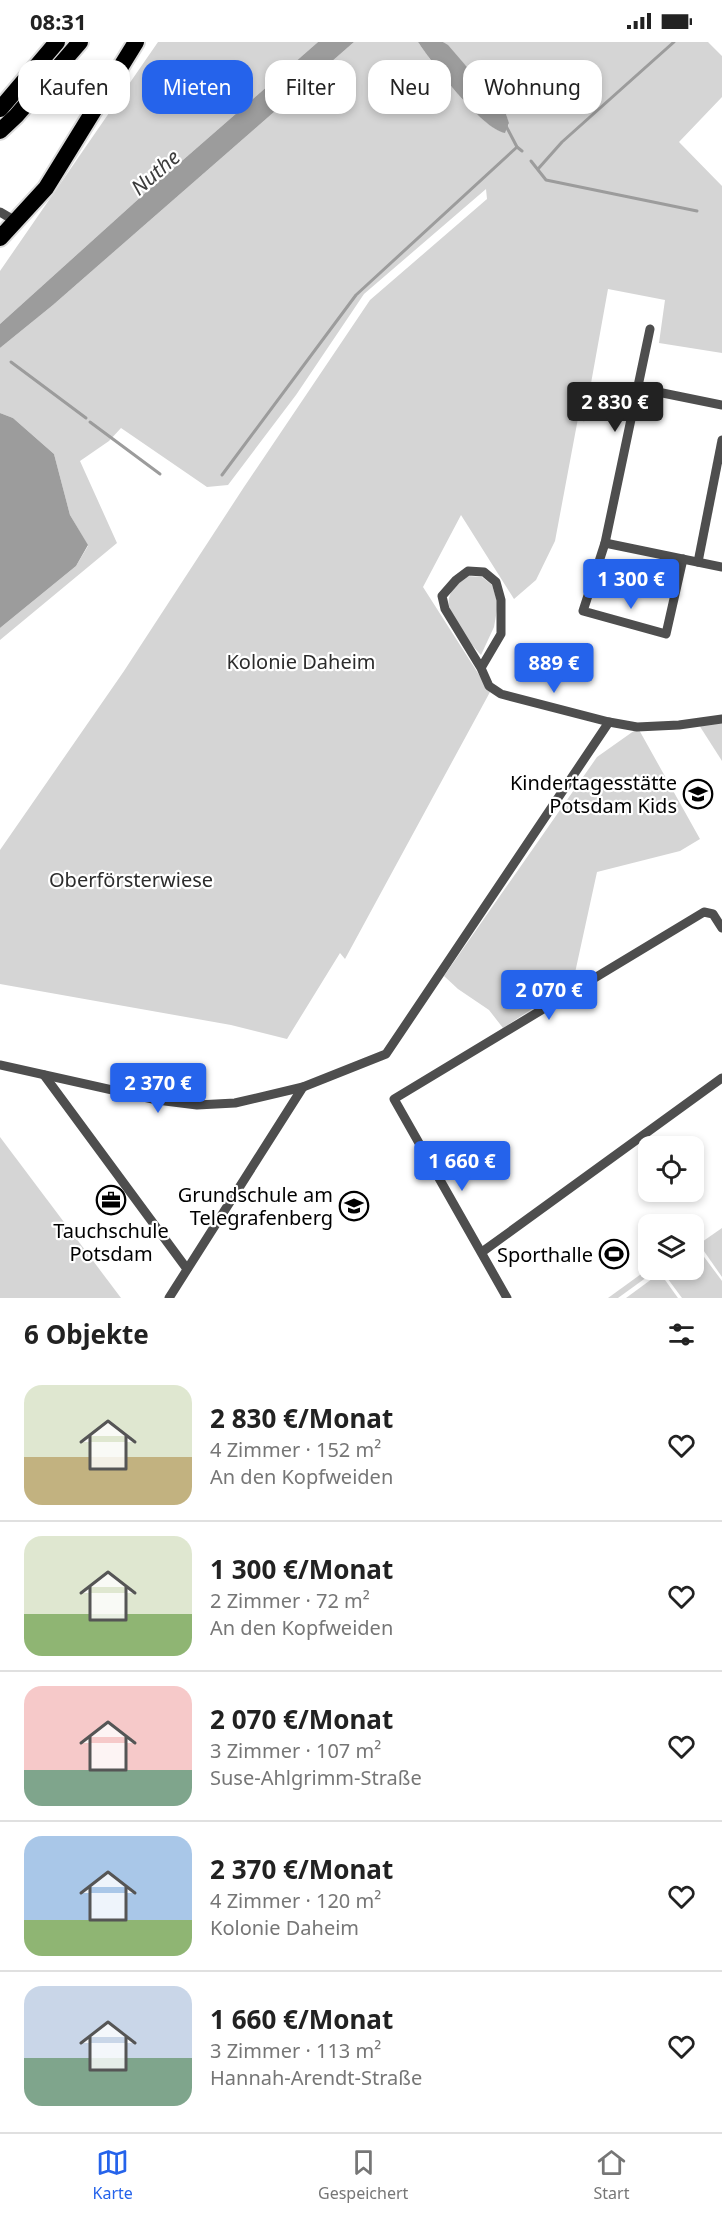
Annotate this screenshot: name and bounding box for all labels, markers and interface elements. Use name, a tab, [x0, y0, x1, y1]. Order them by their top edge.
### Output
text: 08:31	[30, 6, 87, 36]
chip: Kaufen	[18, 60, 130, 114]
chip: Mieten	[142, 60, 253, 114]
chip: Filter	[265, 60, 356, 114]
chip: Neu	[368, 60, 451, 114]
chip: Wohnung	[463, 60, 602, 114]
water label: Nuthe	[124, 143, 186, 201]
pin: 2 830 €	[560, 382, 670, 433]
text: 2 830 €	[581, 388, 649, 415]
pin: 1 300 €	[576, 559, 686, 610]
text: 1 300 €	[597, 565, 665, 592]
pin: 889 €	[512, 643, 596, 694]
park label: Kolonie Daheim	[226, 648, 376, 675]
text: 889 €	[529, 649, 579, 676]
place label: Kindertagesstätte Potsdam Kids	[510, 769, 677, 819]
school or university icon: Kindertagesstätte Potsdam Kids	[682, 778, 714, 810]
park label: Oberförsterwiese	[49, 866, 213, 893]
pin: 2 070 €	[494, 970, 604, 1021]
text: 2 070 €	[515, 976, 583, 1003]
pin: 2 370 €	[103, 1063, 213, 1114]
text: 2 370 €	[124, 1069, 192, 1096]
map controls	[638, 1136, 704, 1280]
button: locate	[638, 1136, 704, 1202]
pin: 1 660 €	[407, 1141, 517, 1192]
text: 1 660 €	[428, 1147, 496, 1174]
place label: Grundschule am Telegrafenberg	[178, 1181, 333, 1231]
office icon: Tauchschule Potsdam	[95, 1184, 127, 1216]
school or university icon: Grundschule am Telegrafenberg	[338, 1190, 370, 1222]
button: layers	[638, 1214, 704, 1280]
place label: Tauchschule Potsdam	[53, 1217, 169, 1267]
sports icon: Sporthalle	[598, 1238, 630, 1270]
place label: Sporthalle	[497, 1241, 593, 1268]
text: 6 Objekte	[24, 1316, 149, 1352]
icon: filters	[665, 1318, 698, 1351]
text: 2 830 €/Monat	[210, 1400, 393, 1436]
icon: home	[72, 1409, 144, 1481]
icon: heart	[665, 1429, 698, 1462]
text: 4 Zimmer · 152 m²	[210, 1436, 381, 1463]
text: An den Kopfweiden	[210, 1463, 393, 1490]
text: 1 300 €/Monat	[210, 1551, 393, 1587]
icon: home	[72, 1560, 144, 1632]
icon: heart	[665, 1580, 698, 1613]
text: 2 Zimmer · 72 m²	[210, 1587, 370, 1614]
text: An den Kopfweiden	[210, 1614, 393, 1641]
text: 2 070 €/Monat	[210, 1701, 393, 1737]
icon: home	[72, 1710, 144, 1782]
icon: heart	[665, 1730, 698, 1763]
text: 3 Zimmer · 107 m²	[210, 1737, 381, 1764]
text: Suse-Ahlgrimm-Straße	[210, 1764, 422, 1791]
text: 2 370 €/Monat	[210, 1851, 393, 1887]
icon: home	[72, 1860, 144, 1932]
icon: heart	[665, 1880, 698, 1913]
text: 4 Zimmer · 120 m²	[210, 1887, 381, 1914]
text: Kolonie Daheim	[210, 1914, 359, 1941]
text: 1 660 €/Monat	[210, 2001, 393, 2037]
icon: home	[72, 2010, 144, 2082]
icon: heart	[665, 2030, 698, 2063]
text: 3 Zimmer · 113 m²	[210, 2037, 381, 2064]
text: Hannah-Arendt-Straße	[210, 2064, 422, 2091]
tab: Karte	[93, 2146, 133, 2204]
tab: Gespeichert	[318, 2146, 408, 2204]
tab: Start	[594, 2146, 629, 2204]

